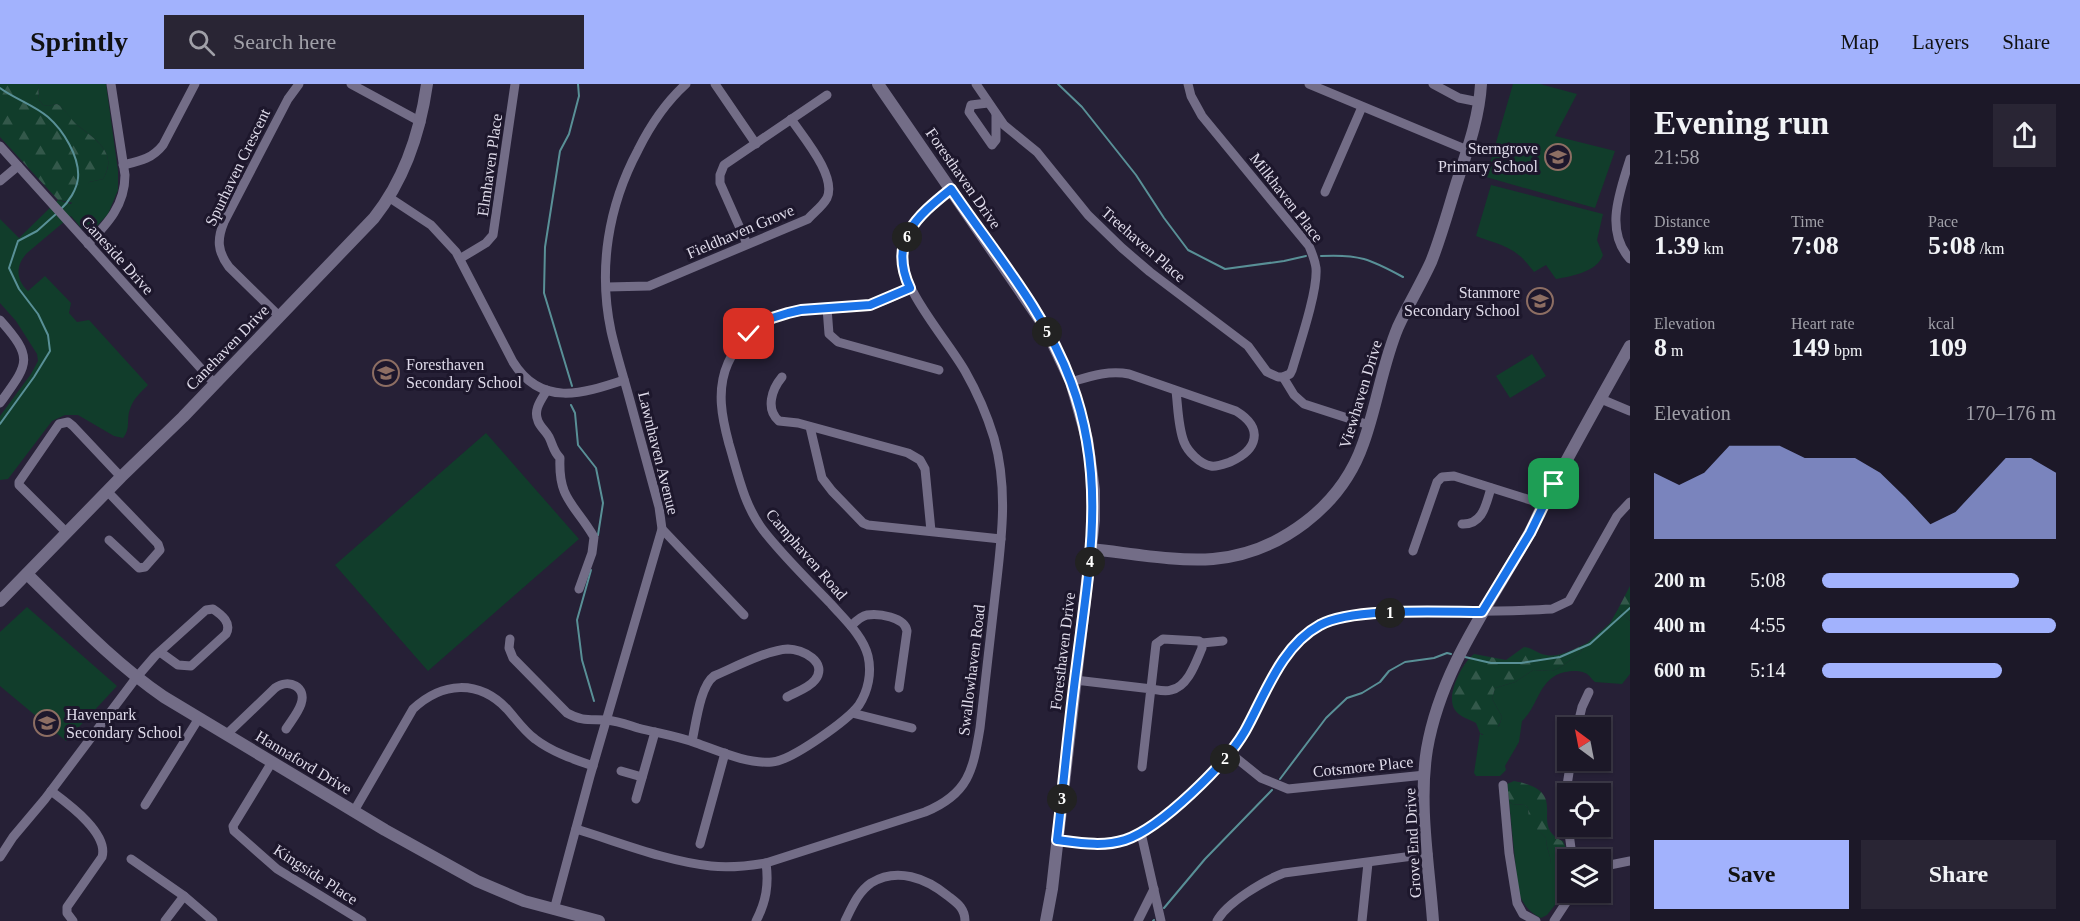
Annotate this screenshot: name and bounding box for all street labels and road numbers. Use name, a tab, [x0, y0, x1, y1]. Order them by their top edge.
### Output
street label: Spurhaven Crescent	[202, 105, 274, 229]
street label: Elmhaven Place	[474, 113, 505, 218]
street label: Foresthaven Drive	[923, 125, 1005, 232]
street label: Milkhaven Place	[1247, 150, 1327, 245]
street label: Fieldhaven Grove	[684, 201, 796, 262]
street label: Treehaven Place	[1098, 203, 1189, 285]
street label: Caneside Drive	[78, 213, 157, 298]
street label: Canehaven Drive	[183, 301, 272, 393]
street label: Viewhaven Drive	[1336, 338, 1385, 450]
street label: Lawnhaven Avenue	[635, 390, 682, 516]
street label: Camphaven Road	[762, 506, 850, 604]
street label: Foresthaven Drive	[1047, 591, 1078, 711]
street label: Swallowhaven Road	[955, 604, 988, 737]
street label: Hannaford Drive	[253, 727, 355, 798]
street label: Cotsmore Place	[1312, 753, 1414, 780]
street label: Grove End Drive	[1401, 788, 1424, 898]
street label: Kingside Place	[270, 841, 361, 909]

